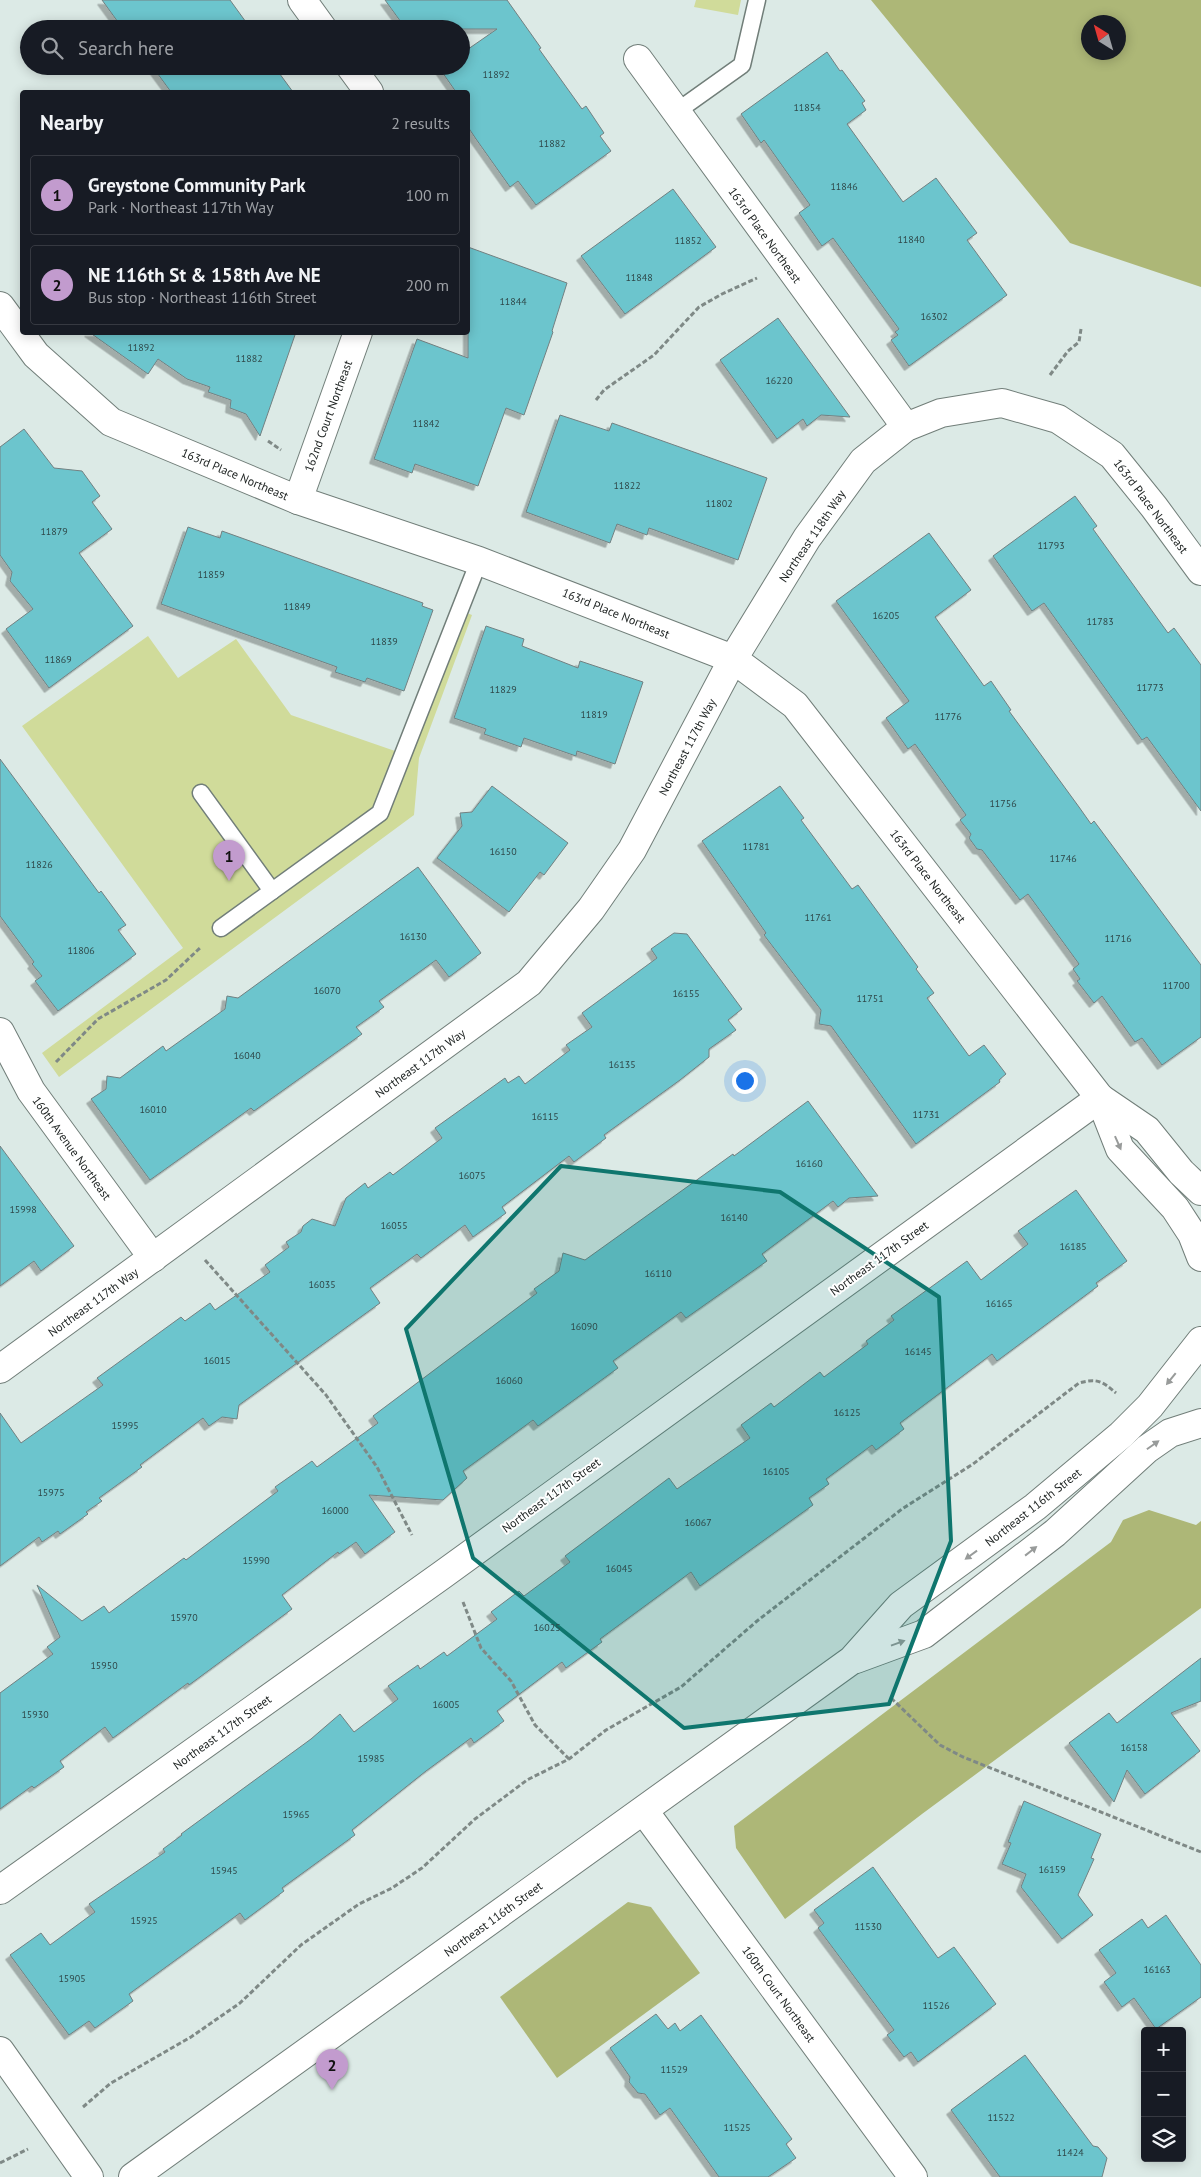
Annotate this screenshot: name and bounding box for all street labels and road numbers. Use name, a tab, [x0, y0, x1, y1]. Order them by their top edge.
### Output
street label: 163rd Place Northeast	[725, 184, 805, 286]
street label: 162nd Court Northeast	[301, 358, 355, 474]
street label: 163rd Place Northeast	[179, 445, 291, 503]
street label: 163rd Place Northeast	[1110, 456, 1192, 556]
street label: Northeast 118th Way	[776, 487, 849, 585]
street label: 163rd Place Northeast	[560, 585, 672, 641]
street label: Northeast 117th Way	[655, 695, 719, 798]
street label: 163rd Place Northeast	[887, 826, 969, 926]
street label: Northeast 117th Way	[372, 1025, 468, 1101]
street label: 160th Avenue Northeast	[29, 1093, 115, 1203]
street label: Northeast 117th Street	[827, 1217, 931, 1299]
street label: Northeast 117th Way	[45, 1264, 141, 1340]
street label: Northeast 117th Street	[499, 1454, 603, 1536]
street label: Northeast 116th Street	[982, 1465, 1084, 1549]
street label: Northeast 117th Street	[170, 1691, 274, 1773]
street label: Northeast 116th Street	[441, 1878, 545, 1960]
street label: 160th Court Northeast	[739, 1943, 819, 2045]

